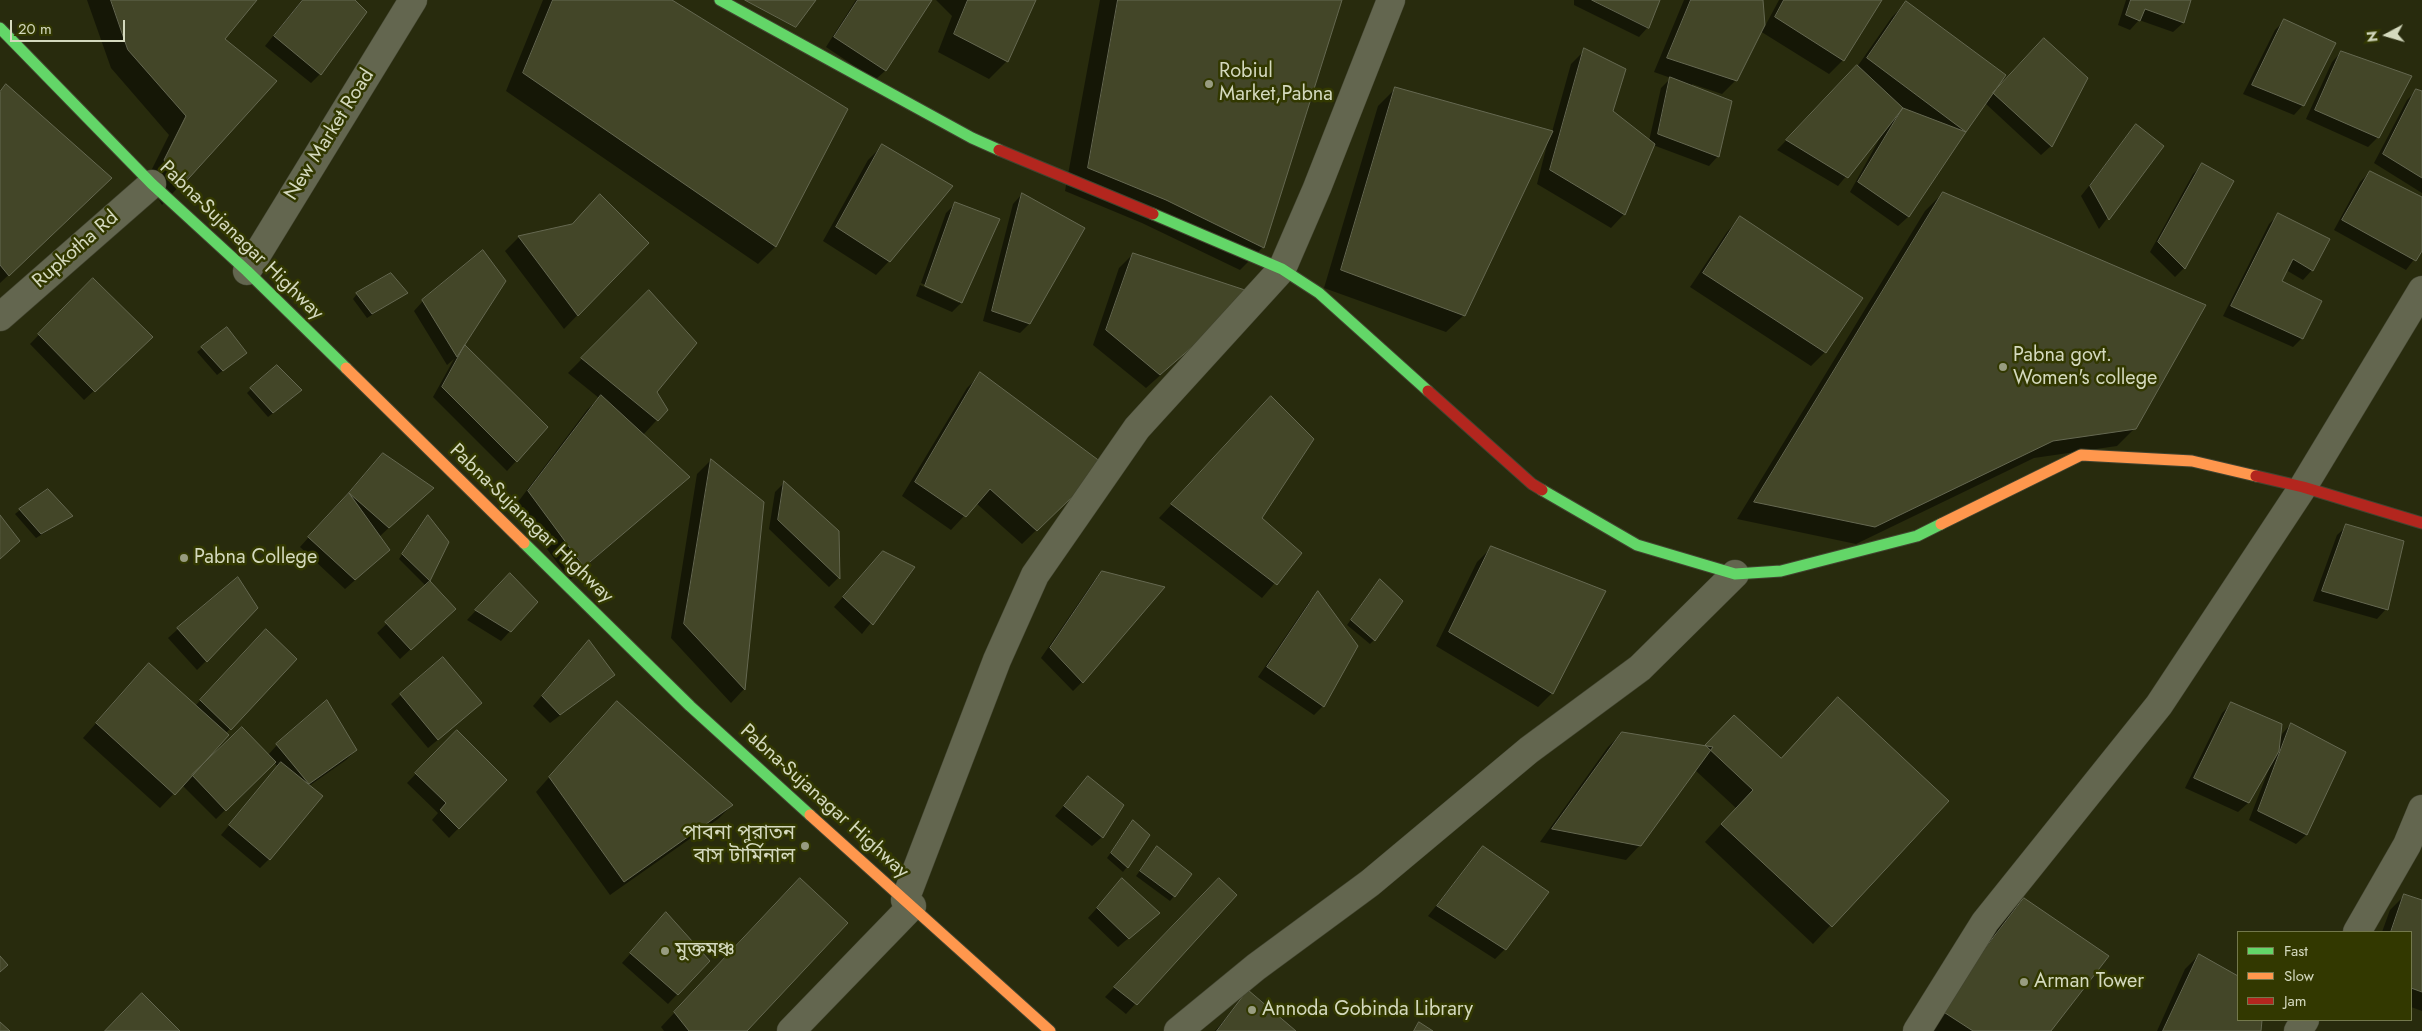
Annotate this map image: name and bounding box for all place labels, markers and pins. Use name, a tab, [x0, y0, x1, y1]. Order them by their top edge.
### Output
place label: Robiul Market,Pabna	[1219, 60, 1333, 107]
marker: Robiul Market,Pabna	[1203, 78, 1215, 90]
place label: Pabna govt. Women's college	[2013, 344, 2157, 391]
marker: Pabna govt. Women's college	[1997, 361, 2009, 373]
place label: Pabna College	[194, 546, 317, 570]
marker: Pabna College	[178, 552, 190, 564]
place label: পাবনা পুরাতন বাস টার্মিনাল	[682, 822, 795, 869]
marker: পাবনা পুরাতন বাস টার্মিনাল	[799, 840, 811, 852]
place label: মুক্তমঞ্চ	[675, 939, 735, 963]
marker: মুক্তমঞ্চ	[659, 945, 671, 957]
place label: Arman Tower	[2034, 970, 2144, 994]
marker: Arman Tower	[2018, 976, 2030, 988]
place label: Annoda Gobinda Library	[1262, 998, 1473, 1022]
marker: Annoda Gobinda Library	[1246, 1004, 1258, 1016]

